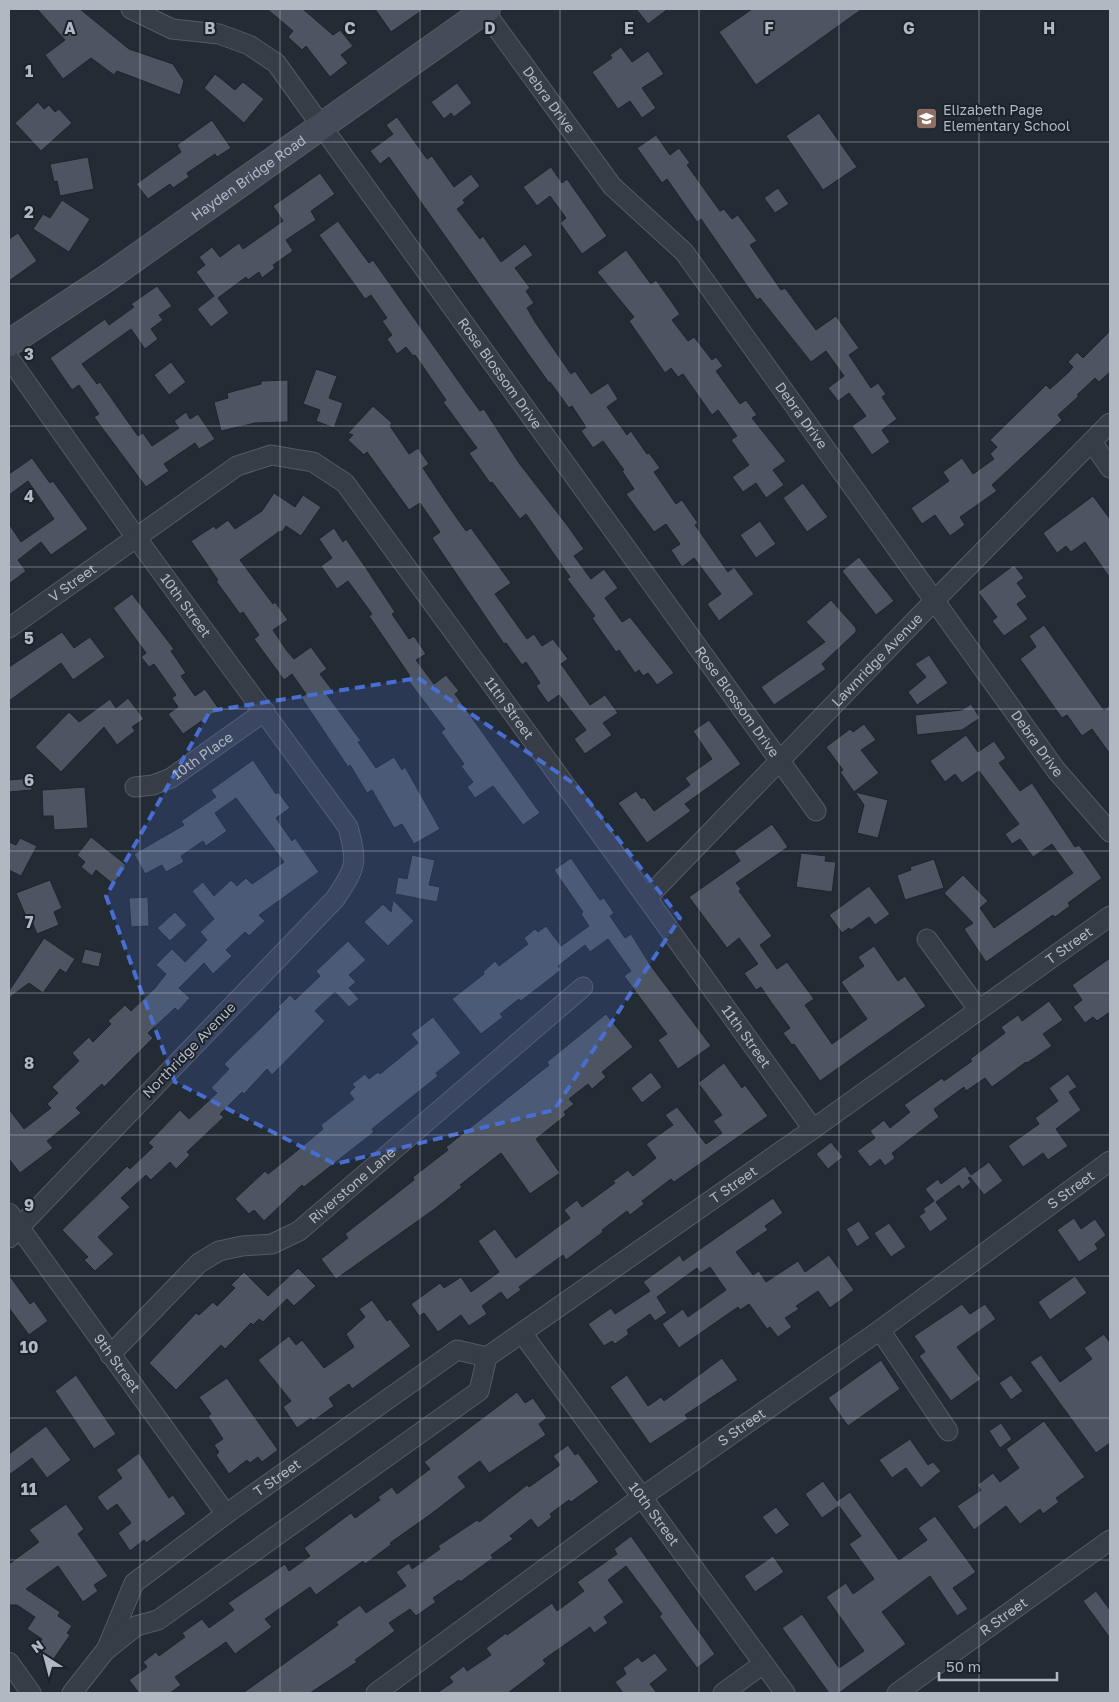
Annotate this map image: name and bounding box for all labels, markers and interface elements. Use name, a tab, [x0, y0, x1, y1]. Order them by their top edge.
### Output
text: A	[64, 18, 76, 38]
text: B	[204, 18, 216, 38]
text: C	[344, 18, 356, 38]
text: D	[484, 18, 496, 38]
text: E	[624, 18, 634, 38]
text: F	[764, 18, 774, 38]
text: G	[903, 18, 915, 38]
text: H	[1043, 18, 1055, 38]
text: 1	[25, 61, 33, 81]
street label: Debra Drive	[520, 63, 579, 136]
place label: Elizabeth Page Elementary School	[943, 101, 1070, 134]
school or university icon: Elizabeth Page Elementary School	[915, 106, 939, 130]
street label: Hayden Bridge Road	[188, 131, 309, 224]
text: 2	[24, 202, 34, 222]
street label: Rose Blossom Drive	[455, 314, 546, 432]
text: 3	[24, 344, 34, 364]
street label: Debra Drive	[772, 379, 831, 452]
text: 4	[24, 486, 34, 506]
street label: V Street	[45, 560, 99, 605]
street label: 10th Street	[157, 570, 215, 640]
street label: Lawnridge Avenue	[828, 609, 926, 710]
text: 5	[24, 628, 34, 648]
street label: Rose Blossom Drive	[692, 643, 783, 760]
street label: 11th Street	[481, 673, 538, 742]
street label: Debra Drive	[1008, 707, 1067, 780]
street label: 10th Place	[168, 728, 236, 783]
text: 6	[24, 770, 34, 790]
text: 7	[25, 912, 34, 932]
street label: T Street	[1042, 923, 1095, 968]
street label: Northridge Avenue	[139, 998, 239, 1101]
street label: 11th Street	[719, 1002, 775, 1071]
text: 8	[24, 1053, 34, 1073]
street label: Riverstone Lane	[305, 1143, 399, 1227]
street label: T Street	[706, 1162, 760, 1207]
street label: S Street	[1044, 1167, 1097, 1212]
text: 9	[24, 1195, 34, 1215]
street label: 9th Street	[91, 1330, 144, 1395]
text: 10	[20, 1337, 38, 1357]
street label: S Street	[714, 1404, 768, 1449]
street label: T Street	[250, 1455, 304, 1500]
street label: 10th Street	[626, 1478, 683, 1549]
text: 11	[21, 1479, 37, 1499]
street label: R Street	[976, 1593, 1030, 1639]
north arrow	[20, 1632, 70, 1682]
text: N	[28, 1636, 46, 1656]
scale bar	[939, 1650, 1056, 1682]
text: 50 m	[946, 1657, 981, 1675]

